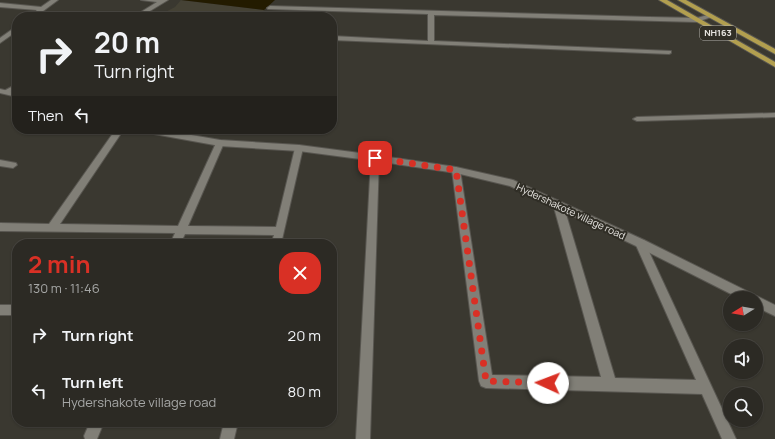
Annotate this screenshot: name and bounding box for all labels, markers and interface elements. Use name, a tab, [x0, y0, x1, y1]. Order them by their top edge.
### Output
text: 20 m	[94, 23, 160, 61]
road number: NH163	[700, 26, 736, 40]
icon: right	[28, 28, 80, 80]
text: Turn right	[94, 59, 175, 83]
icon: left	[71, 104, 93, 126]
text: Then	[28, 105, 63, 126]
pin	[358, 141, 392, 175]
icon: arrive	[364, 147, 386, 169]
street label: Hydershakote village road	[514, 180, 628, 242]
text: 2 min	[28, 247, 90, 280]
button: close	[279, 252, 321, 294]
text: 130 m · 11:46	[28, 279, 100, 297]
north arrow	[723, 291, 763, 331]
map controls	[723, 291, 763, 427]
icon: right	[28, 324, 50, 346]
text: Turn right	[62, 325, 133, 346]
text: 20 m	[288, 325, 321, 346]
button: sound	[723, 339, 763, 379]
position arrow	[527, 362, 569, 404]
text: Turn left	[62, 372, 124, 393]
icon: left	[28, 380, 50, 402]
text: 80 m	[287, 381, 321, 402]
button: search	[723, 387, 763, 427]
text: Hydershakote village road	[62, 393, 216, 411]

